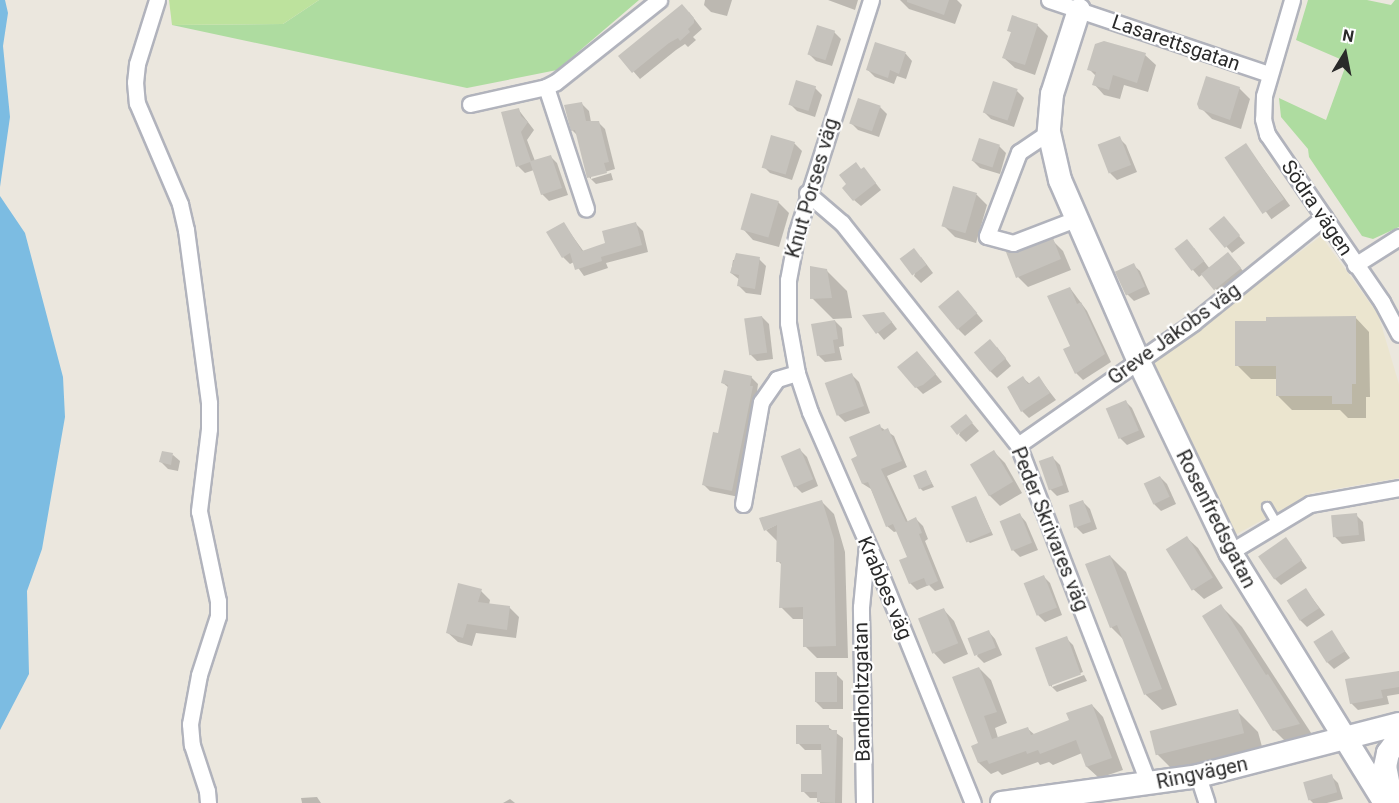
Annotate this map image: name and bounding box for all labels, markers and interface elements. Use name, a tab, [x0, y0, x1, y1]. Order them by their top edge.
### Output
street label: Lasarettsgatan	[1109, 10, 1243, 76]
north arrow	[1315, 24, 1375, 84]
text: N	[1341, 25, 1355, 46]
street label: Knut Porses väg	[781, 115, 843, 261]
street label: Södra vägen	[1276, 156, 1358, 260]
street label: Greve Jakobs väg	[1103, 278, 1245, 390]
street label: Peder Skrivares väg	[1006, 443, 1094, 615]
street label: Rosenfredsgatan	[1171, 446, 1261, 592]
street label: Krabbes väg	[852, 533, 918, 643]
street label: Bandholtzgatan	[849, 622, 875, 762]
street label: Ringvägen	[1154, 752, 1250, 794]

